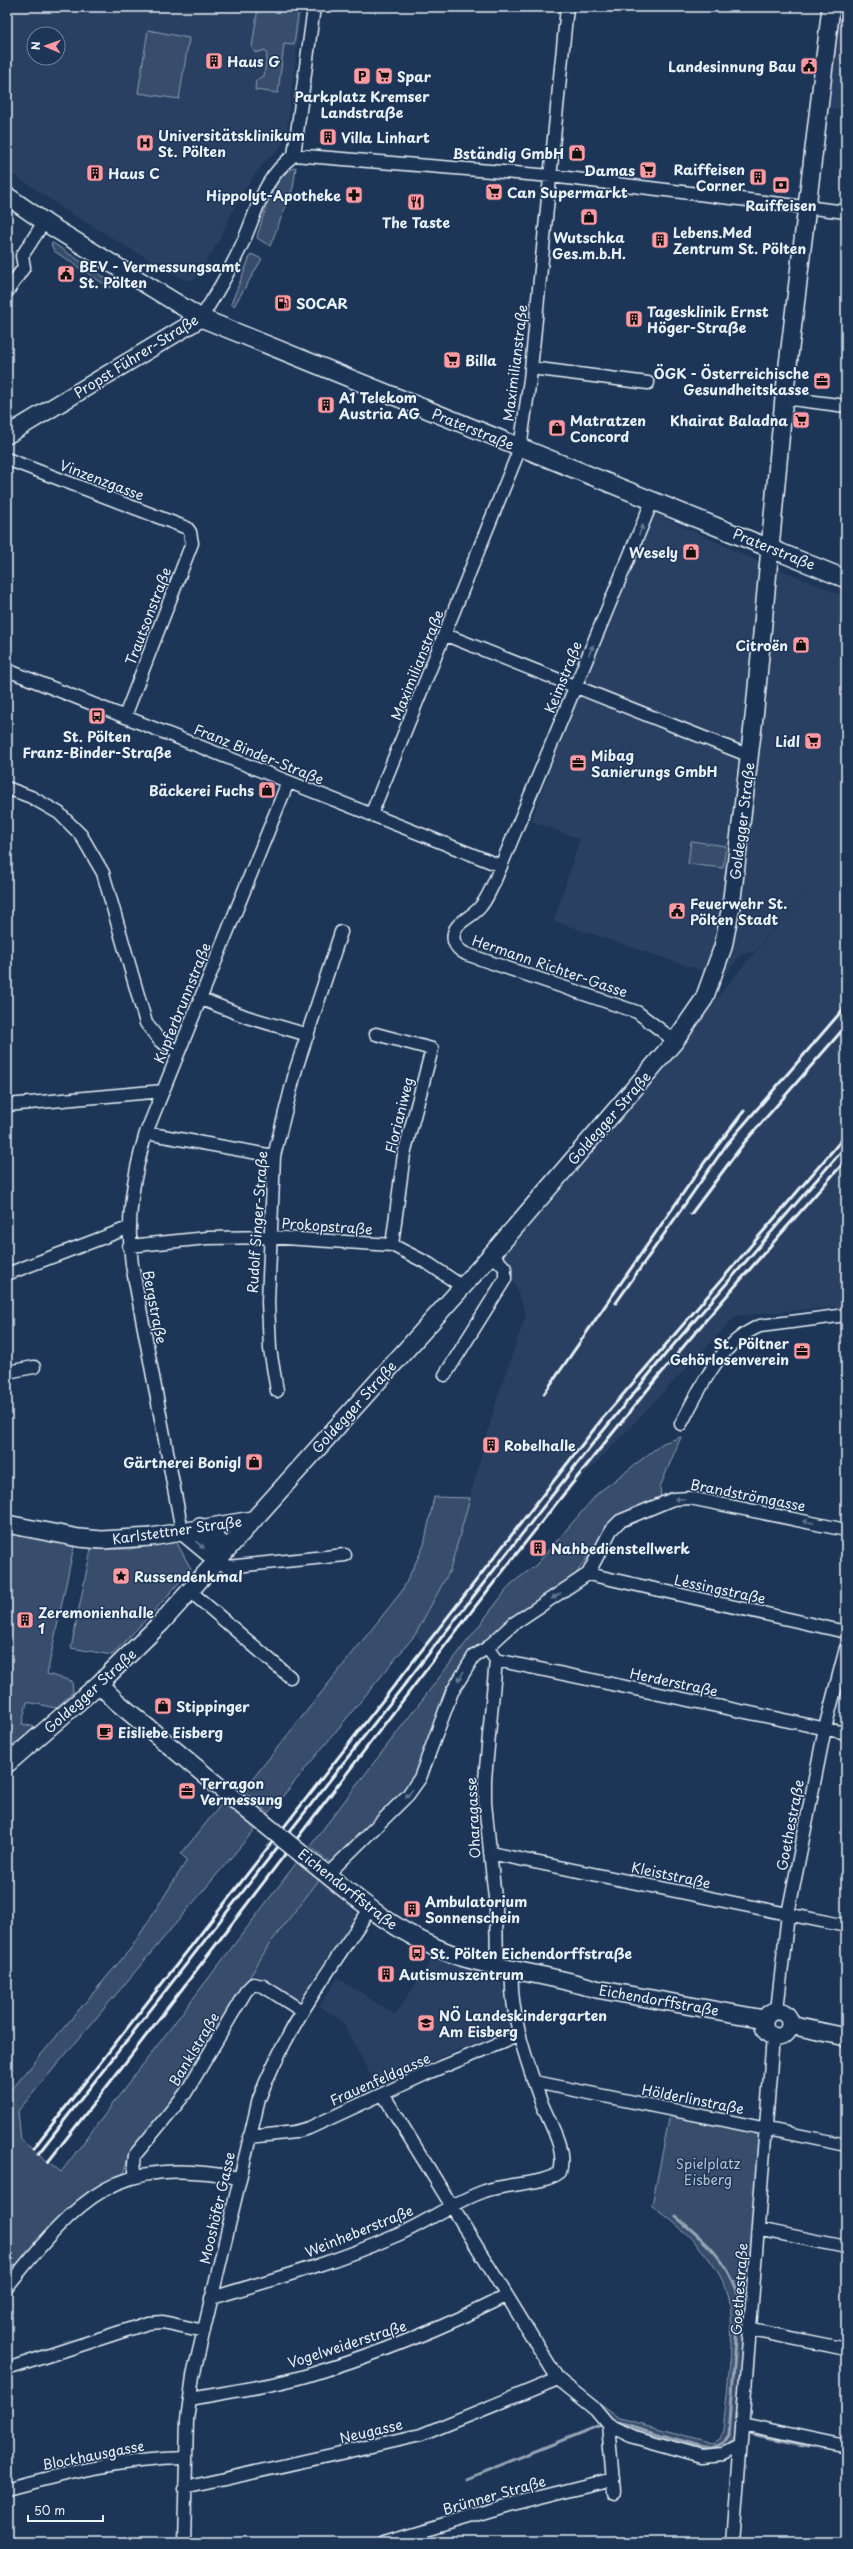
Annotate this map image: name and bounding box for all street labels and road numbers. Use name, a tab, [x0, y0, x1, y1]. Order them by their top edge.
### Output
street label: Maximilianstraße	[497, 303, 533, 423]
street label: Propst Führer-Straße	[70, 309, 202, 403]
street label: Praterstraße	[429, 403, 517, 455]
street label: Vinzenzgasse	[57, 454, 147, 506]
street label: Praterstraße	[730, 523, 818, 575]
street label: Trautsonstraße	[120, 564, 176, 668]
street label: Maximilianstraße	[385, 607, 449, 723]
street label: Keimstraße	[539, 638, 587, 716]
street label: Franz Binder-Straße	[191, 718, 327, 790]
street label: Goldegger Straße	[724, 761, 760, 881]
street label: Hermann Richter-Gasse	[469, 930, 631, 1002]
street label: Kupferbrunnstraße	[148, 939, 216, 1067]
street label: Goldegger Straße	[562, 1067, 656, 1169]
street label: Florianiweg	[379, 1075, 419, 1155]
street label: Rudolf Singer-Straße	[242, 1150, 272, 1294]
street label: Prokopstraße	[281, 1212, 373, 1240]
street label: Bergstraße	[138, 1268, 172, 1346]
street label: Goldegger Straße	[307, 1356, 401, 1458]
street label: Brandströmgasse	[689, 1474, 807, 1516]
street label: Karlstettner Straße	[111, 1511, 243, 1549]
street label: Lessingstraße	[672, 1569, 768, 1609]
street label: Goldegger Straße	[39, 1644, 141, 1738]
street label: Herderstraße	[628, 1662, 720, 1702]
street label: Oharagasse	[460, 1777, 486, 1859]
street label: Goethestraße	[771, 1778, 809, 1872]
street label: Eichendorffstraße	[294, 1843, 402, 1935]
street label: Kleiststraße	[630, 1856, 712, 1894]
street label: Eichendorffstraße	[597, 1979, 721, 2021]
street label: Banklstraße	[164, 2008, 224, 2090]
street label: Frauenfeldgasse	[326, 2047, 434, 2111]
street label: Hölderlinstraße	[640, 2079, 746, 2119]
street label: Mooshöfer Gasse	[194, 2150, 240, 2266]
street label: Weinheberstraße	[302, 2200, 416, 2262]
street label: Goethestraße	[725, 2242, 753, 2336]
street label: Vogelweiderstraße	[285, 2315, 409, 2373]
street label: Neugasse	[337, 2414, 405, 2448]
street label: Blockhausgasse	[40, 2435, 146, 2475]
street label: Brünner Straße	[440, 2470, 548, 2520]

